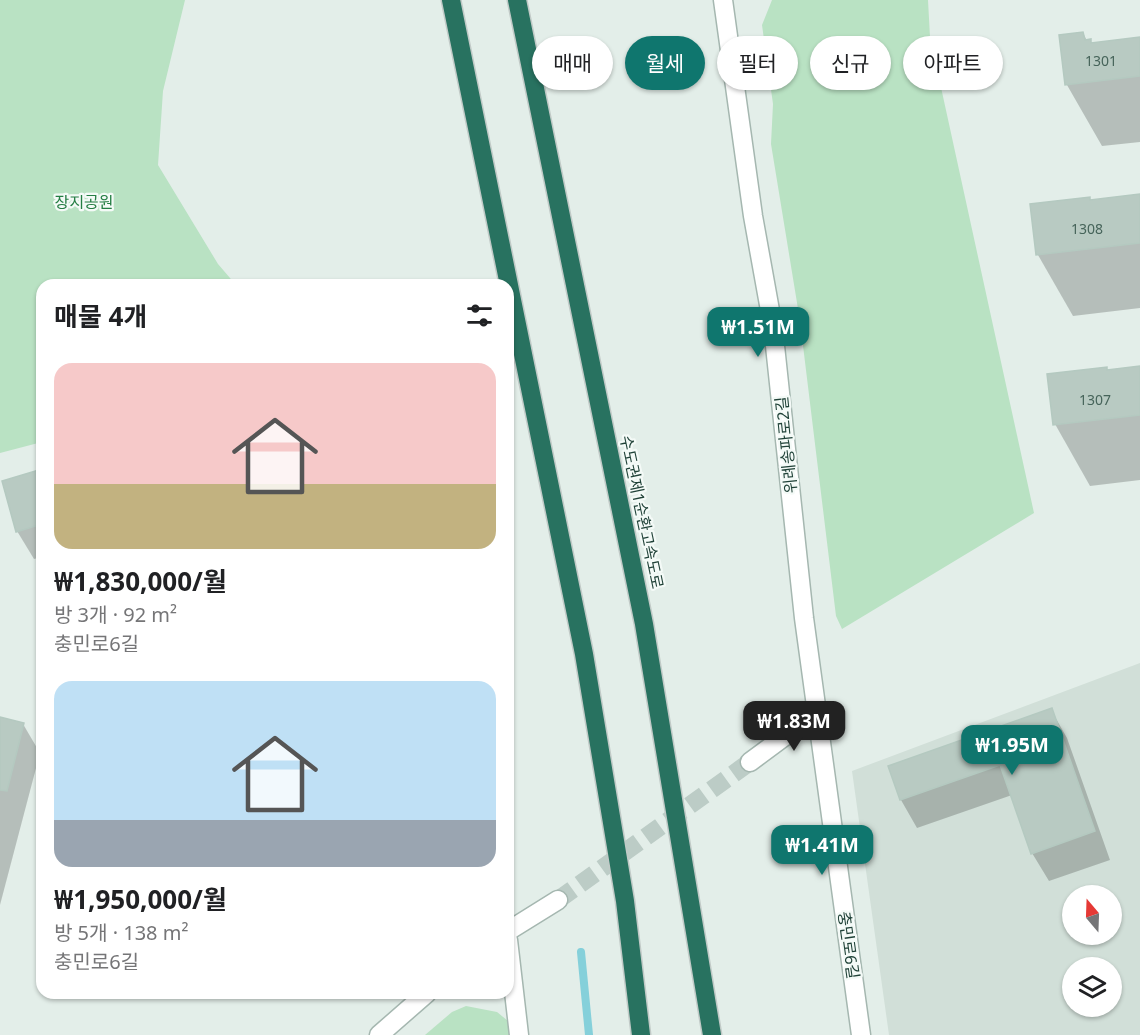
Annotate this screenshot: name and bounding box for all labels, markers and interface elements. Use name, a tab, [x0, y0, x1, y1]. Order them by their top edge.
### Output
chip: 매매	[532, 36, 613, 90]
chip: 월세	[625, 36, 705, 90]
chip: 필터	[717, 36, 798, 90]
chip: 신규	[810, 36, 891, 90]
chip: 아파트	[903, 36, 1003, 90]
house number: 1301	[1085, 51, 1117, 70]
park label: 장지공원	[55, 191, 113, 213]
house number: 1308	[1071, 219, 1103, 238]
text: 매물 4개	[54, 298, 147, 334]
icon: filters	[463, 299, 496, 332]
pin: ₩1.51M	[709, 307, 807, 358]
text: ₩1.51M	[721, 313, 795, 340]
house number: 1307	[1079, 390, 1111, 409]
street label: 위례송파로2길	[770, 395, 802, 495]
icon: home	[221, 402, 329, 510]
street label: 수도권제1순환고속도로	[615, 433, 669, 591]
text: ₩1,830,000/월	[54, 563, 227, 599]
text: 방 3개 · 92 m²	[54, 601, 177, 628]
text: 충민로6길	[54, 630, 139, 657]
pin: ₩1.83M	[745, 701, 843, 752]
text: ₩1.83M	[757, 707, 831, 734]
icon: home	[221, 720, 329, 828]
pin: ₩1.95M	[963, 725, 1061, 776]
text: ₩1.95M	[975, 731, 1049, 758]
pin: ₩1.41M	[773, 825, 871, 876]
text: ₩1.41M	[785, 831, 859, 858]
text: ₩1,950,000/월	[54, 881, 227, 917]
north arrow	[1062, 885, 1122, 945]
map controls	[1062, 885, 1122, 1017]
street label: 충민로6길	[833, 910, 865, 980]
text: 방 5개 · 138 m²	[54, 919, 188, 946]
text: 충민로6길	[54, 948, 139, 975]
button: layers	[1062, 957, 1122, 1017]

